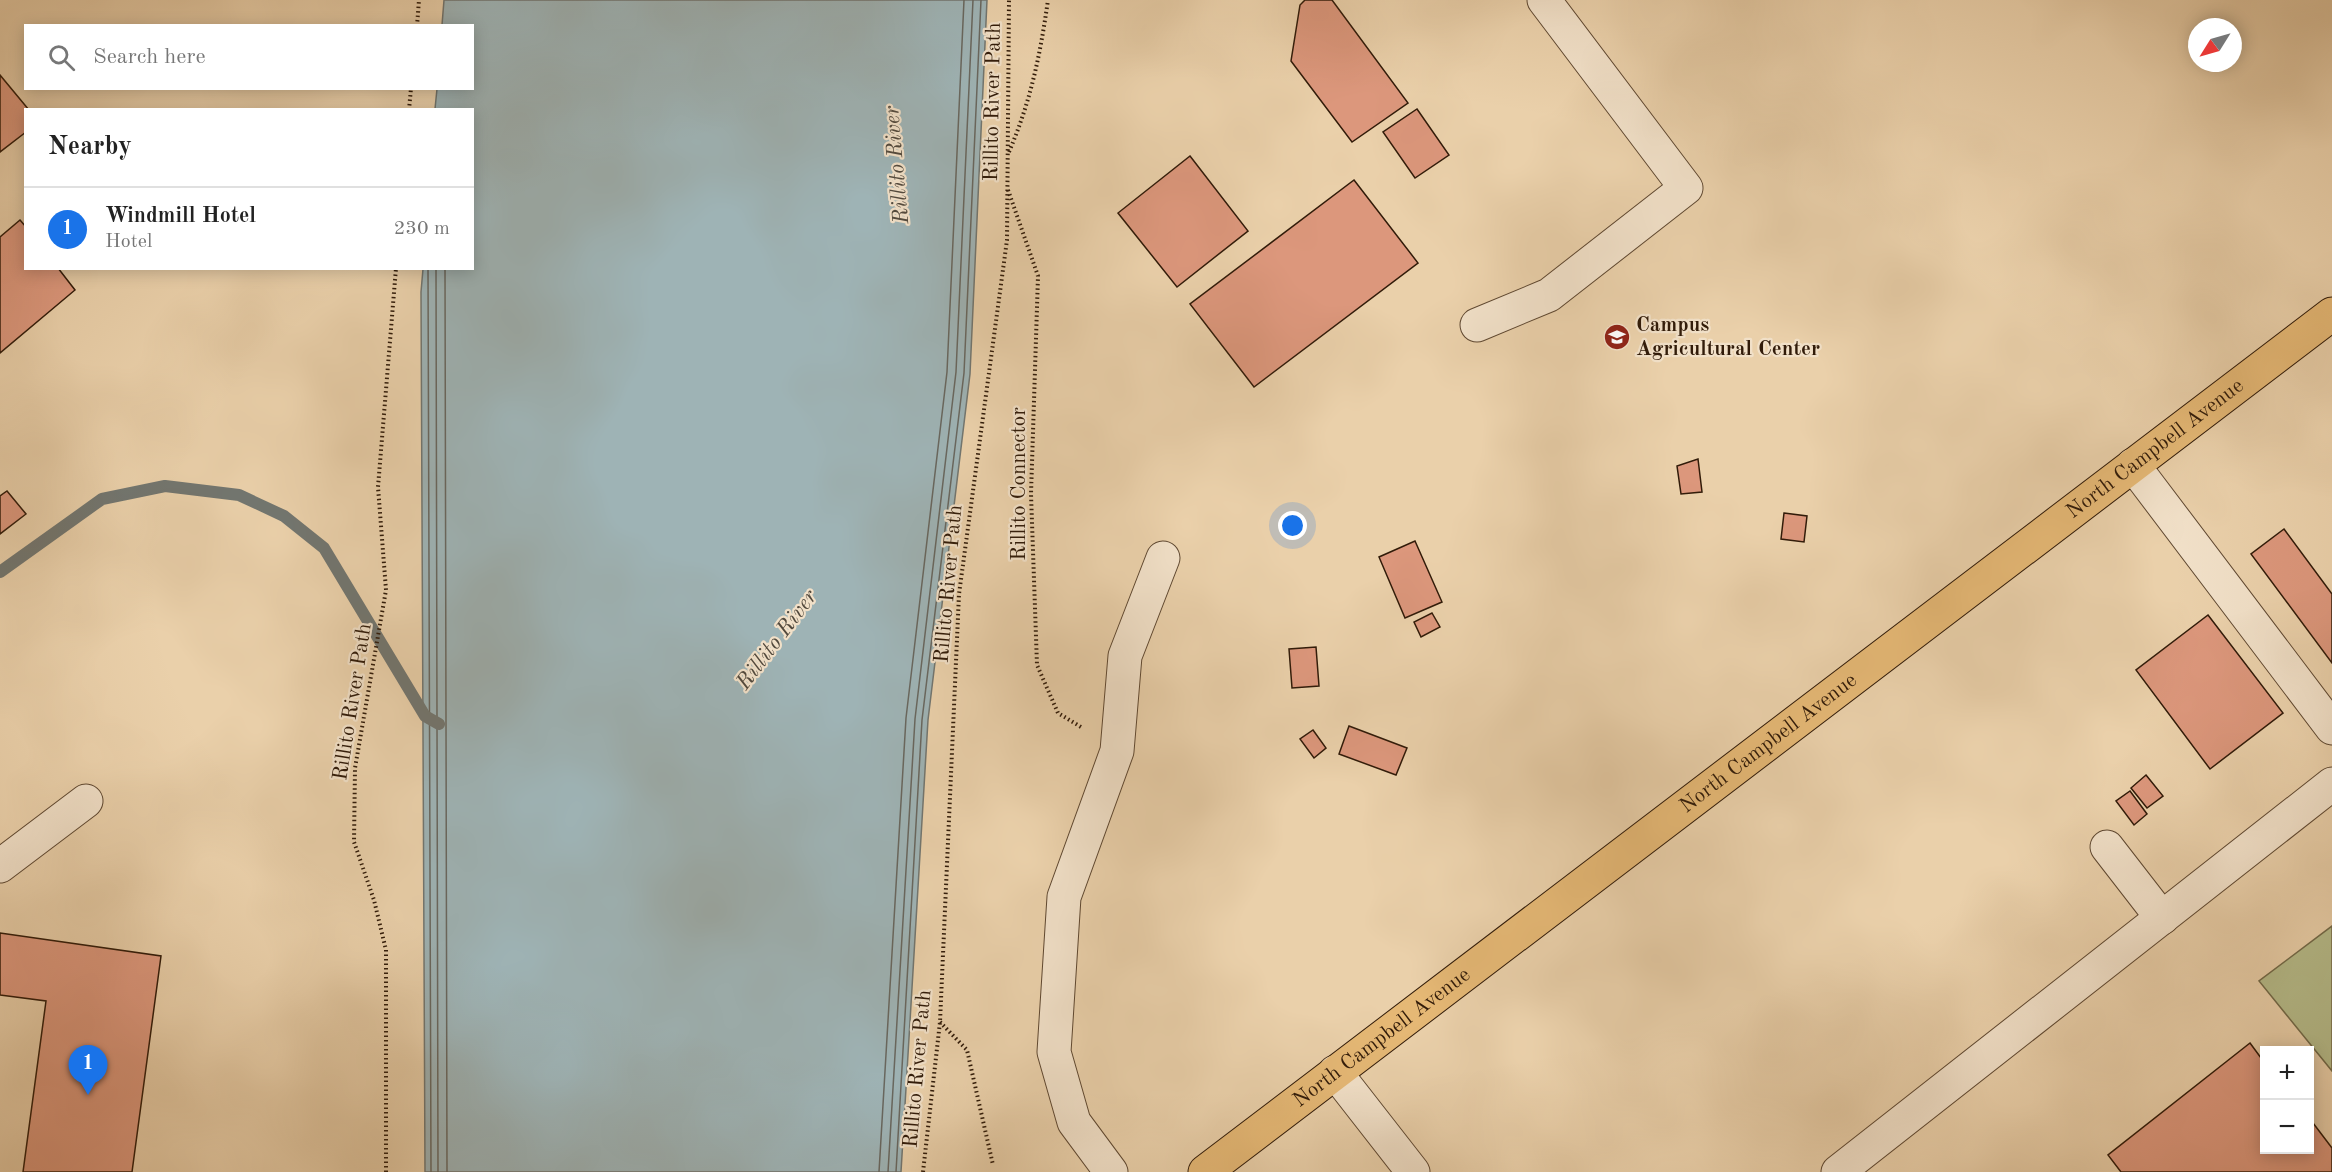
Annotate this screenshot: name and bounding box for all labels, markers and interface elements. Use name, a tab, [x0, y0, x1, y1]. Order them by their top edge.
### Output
north arrow	[2188, 18, 2242, 72]
street label: Rillito River Path	[981, 22, 1005, 182]
search box	[24, 24, 474, 90]
icon: search	[45, 41, 78, 74]
text: Search here	[93, 46, 206, 68]
water label: Rillito River	[881, 104, 913, 226]
text: Nearby	[48, 134, 132, 160]
text: Windmill Hotel	[105, 205, 256, 227]
text: 1	[62, 219, 73, 239]
text: 230 m	[394, 219, 450, 239]
text: Hotel	[105, 232, 152, 252]
place label: Campus Agricultural Center	[1636, 315, 1820, 360]
school or university icon: Campus Agricultural Center	[1602, 322, 1632, 352]
street label: North Campbell Avenue	[2063, 375, 2247, 523]
street label: Rillito Connector	[1009, 407, 1030, 561]
street label: Rillito River Path	[932, 504, 966, 664]
your location	[1278, 511, 1307, 540]
water label: Rillito River	[732, 586, 822, 695]
street label: Rillito River Path	[330, 622, 376, 782]
street label: North Campbell Avenue	[1676, 669, 1861, 817]
street label: North Campbell Avenue	[1289, 964, 1474, 1111]
street label: Rillito River Path	[901, 989, 935, 1149]
pin: 1	[68, 1046, 107, 1095]
map controls	[2260, 1046, 2314, 1154]
button: +	[2260, 1046, 2314, 1100]
button: −	[2260, 1100, 2314, 1154]

